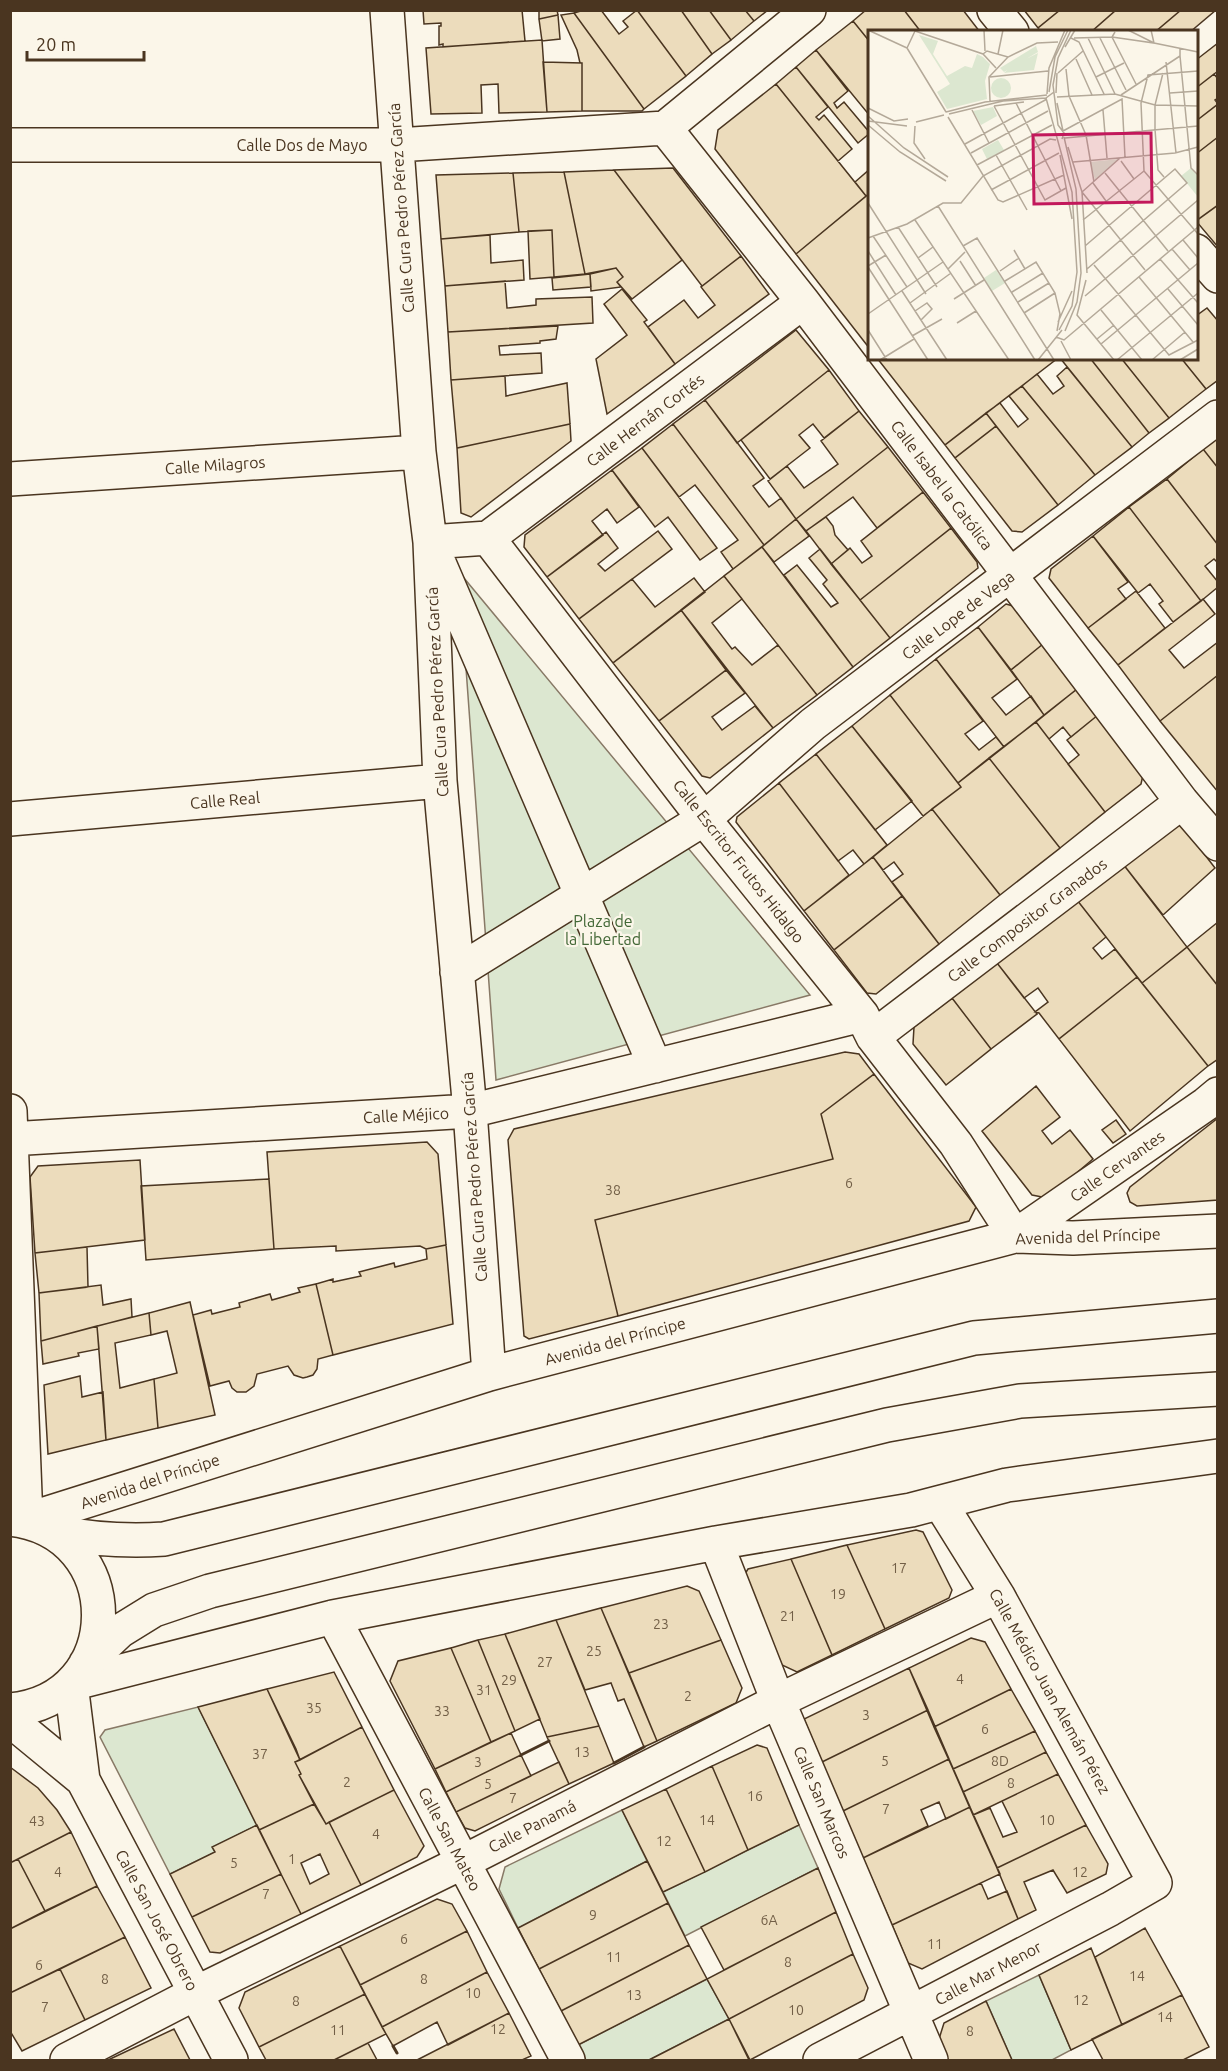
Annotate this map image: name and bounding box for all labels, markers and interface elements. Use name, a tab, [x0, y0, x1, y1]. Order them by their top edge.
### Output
scale bar	[27, 24, 144, 62]
inset map	[868, 30, 1198, 360]
text: 20 m	[36, 34, 76, 54]
street label: Calle Cura Pedro Pérez García	[385, 102, 417, 314]
street label: Calle Dos de Mayo	[236, 136, 368, 154]
street label: Calle Hernán Cortés	[583, 370, 707, 470]
street label: Calle Isabel la Católica	[887, 417, 997, 553]
street label: Calle Milagros	[164, 453, 266, 477]
street label: Calle Lope de Vega	[898, 567, 1018, 663]
street label: Calle Cura Pedro Pérez García	[423, 586, 451, 798]
street label: Calle Escritor Frutos Hidalgo	[670, 776, 808, 946]
street label: Calle Real	[189, 788, 261, 812]
street label: Calle Compositor Granados	[944, 854, 1110, 986]
park label: Plaza de la Libertad	[565, 912, 641, 948]
street label: Calle Cura Pedro Pérez García	[458, 1071, 490, 1283]
street label: Calle Méjico	[362, 1104, 450, 1126]
street label: Calle Cervantes	[1066, 1127, 1168, 1205]
house number: 6	[845, 1175, 853, 1191]
house number: 38	[605, 1182, 621, 1198]
street label: Avenida del Príncipe	[1015, 1224, 1161, 1248]
street label: Avenida del Príncipe	[542, 1314, 688, 1368]
street label: Avenida del Príncipe	[78, 1450, 222, 1512]
house number: 17	[891, 1560, 907, 1576]
street label: Calle Médico Juan Alemán Pérez	[986, 1585, 1114, 1797]
house number: 19	[830, 1586, 846, 1602]
house number: 21	[780, 1608, 796, 1624]
house number: 23	[653, 1616, 669, 1632]
house number: 25	[586, 1643, 602, 1659]
house number: 27	[537, 1654, 553, 1670]
house number: 4	[956, 1671, 964, 1687]
house number: 29	[501, 1672, 517, 1688]
house number: 31	[476, 1682, 492, 1698]
house number: 2	[684, 1688, 692, 1704]
house number: 35	[306, 1700, 322, 1716]
house number: 33	[434, 1703, 450, 1719]
house number: 3	[862, 1707, 870, 1723]
house number: 6	[981, 1721, 989, 1737]
street label: Calle San Marcos	[790, 1743, 854, 1861]
house number: 13	[574, 1744, 590, 1760]
house number: 37	[252, 1746, 268, 1762]
house number: 5	[881, 1753, 889, 1769]
house number: 8D	[991, 1753, 1009, 1769]
house number: 3	[474, 1754, 482, 1770]
house number: 2	[343, 1774, 351, 1790]
house number: 8	[1007, 1775, 1015, 1791]
house number: 5	[484, 1776, 492, 1792]
street label: Calle San Mateo	[415, 1784, 485, 1894]
house number: 16	[747, 1788, 763, 1804]
house number: 7	[509, 1790, 517, 1806]
street label: Calle Panamá	[485, 1796, 579, 1856]
house number: 7	[882, 1801, 890, 1817]
house number: 14	[699, 1812, 715, 1828]
house number: 10	[1039, 1812, 1055, 1828]
house number: 43	[29, 1813, 45, 1829]
house number: 4	[372, 1826, 380, 1842]
house number: 12	[656, 1833, 672, 1849]
street label: Calle San José Obrero	[112, 1846, 202, 1994]
house number: 1	[288, 1851, 296, 1867]
house number: 5	[230, 1855, 238, 1871]
house number: 4	[54, 1864, 62, 1880]
house number: 12	[1072, 1864, 1088, 1880]
house number: 7	[262, 1886, 270, 1902]
house number: 9	[589, 1907, 597, 1923]
house number: 6A	[761, 1912, 778, 1928]
house number: 6	[400, 1931, 408, 1947]
house number: 11	[927, 1936, 943, 1952]
street label: Calle Mar Menor	[932, 1937, 1044, 2009]
house number: 11	[606, 1949, 622, 1965]
house number: 8	[784, 1954, 792, 1970]
house number: 6	[35, 1957, 43, 1973]
house number: 14	[1129, 1968, 1145, 1984]
house number: 8	[101, 1971, 109, 1987]
house number: 8	[420, 1971, 428, 1987]
house number: 10	[465, 1985, 481, 2001]
house number: 13	[626, 1987, 642, 2003]
house number: 12	[1073, 1992, 1089, 2008]
house number: 8	[292, 1993, 300, 2009]
house number: 7	[41, 1999, 49, 2015]
house number: 10	[788, 2002, 804, 2018]
house number: 14	[1157, 2009, 1173, 2025]
house number: 12	[490, 2021, 506, 2037]
house number: 11	[330, 2022, 346, 2038]
house number: 8	[966, 2023, 974, 2039]

